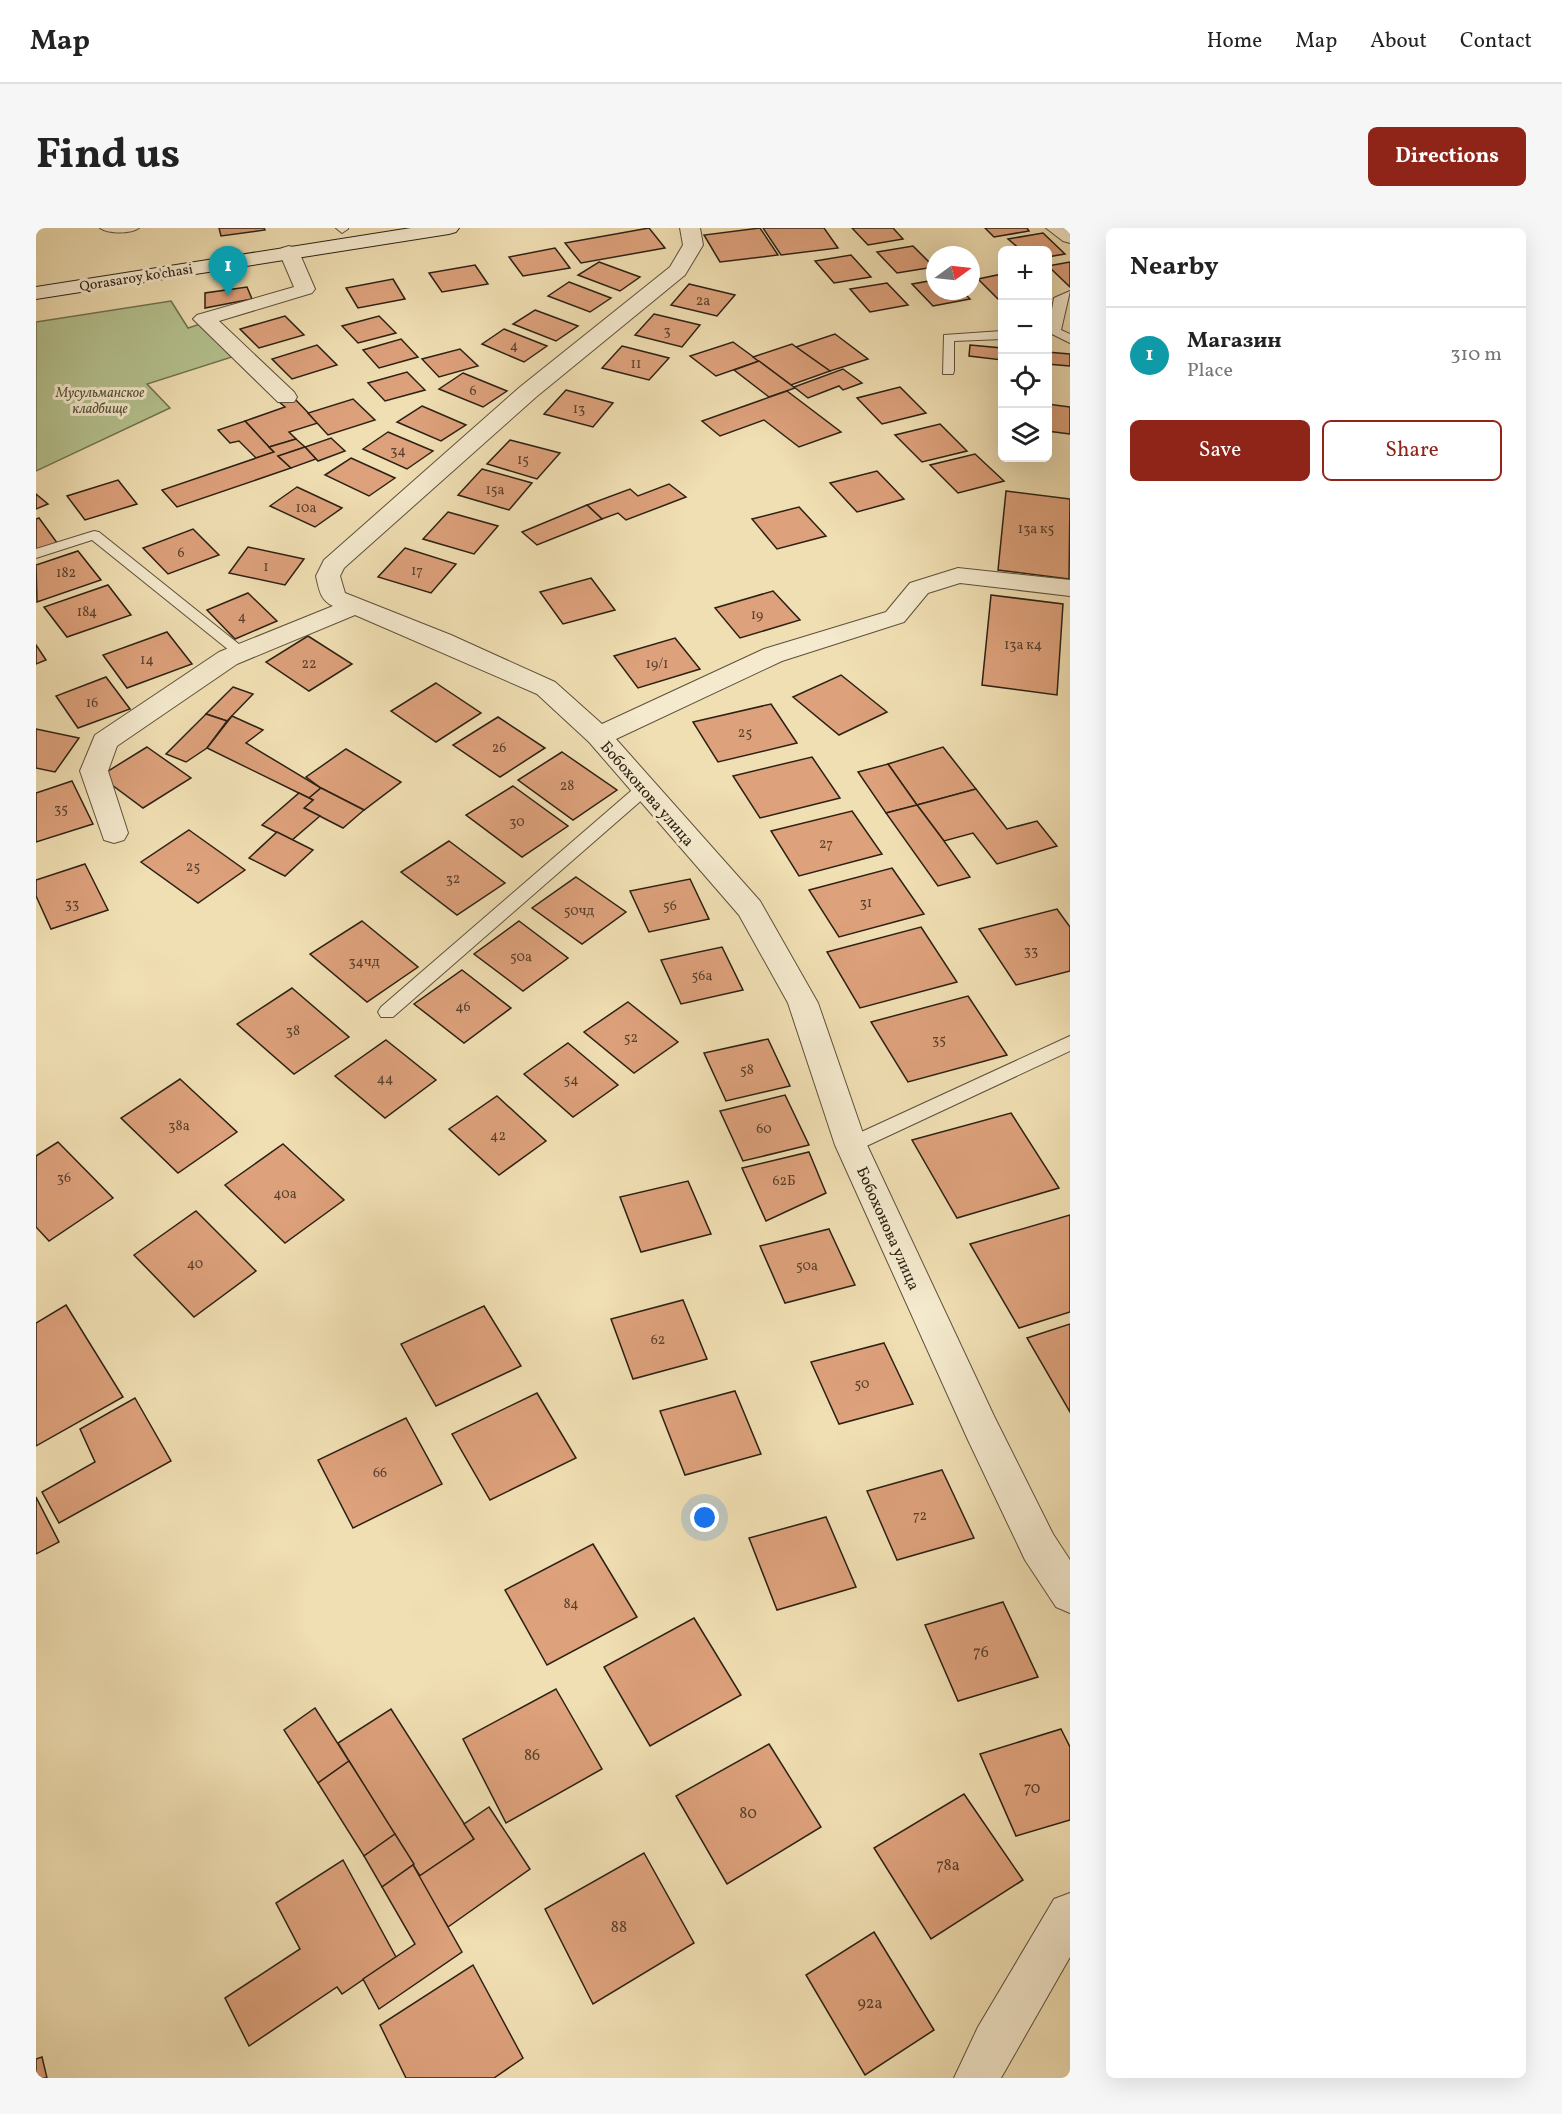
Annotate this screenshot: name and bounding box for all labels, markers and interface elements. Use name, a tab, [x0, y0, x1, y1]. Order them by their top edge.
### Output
text: Map	[30, 22, 90, 61]
text: Home	[1207, 27, 1262, 56]
text: Map	[1295, 27, 1337, 56]
text: About	[1370, 27, 1427, 56]
text: Contact	[1460, 27, 1532, 56]
text: Find us	[36, 127, 180, 186]
button: Directions	[1368, 127, 1526, 186]
north arrow	[926, 246, 980, 300]
map controls	[998, 246, 1052, 462]
button: +	[998, 246, 1052, 300]
pin: 1	[208, 247, 248, 296]
text: Nearby	[1130, 249, 1219, 285]
street label: Qorasaroy ko'chasi	[78, 260, 194, 297]
house number: 2a	[696, 292, 710, 311]
button: −	[998, 300, 1052, 354]
house number: 3	[663, 322, 671, 341]
text: Магазин	[1187, 326, 1282, 357]
house number: 4	[510, 337, 518, 356]
text: 1	[1145, 341, 1154, 369]
text: 310 m	[1450, 341, 1502, 369]
button: locate	[998, 354, 1052, 408]
house number: 11	[631, 355, 641, 374]
text: Place	[1187, 357, 1233, 385]
house number: 6	[469, 382, 477, 401]
park label: Мусульманское кладбище	[55, 384, 144, 419]
house number: 13	[573, 400, 585, 419]
button: layers	[998, 408, 1052, 462]
button: Save	[1130, 420, 1310, 481]
button: Share	[1322, 420, 1502, 481]
house number: 34	[390, 442, 406, 461]
house number: 15	[517, 451, 529, 470]
house number: 15a	[485, 481, 505, 500]
house number: 10a	[296, 499, 316, 518]
house number: 13a к5	[1018, 520, 1054, 539]
house number: 6	[177, 544, 185, 563]
house number: 1	[263, 558, 269, 577]
house number: 17	[411, 562, 423, 581]
house number: 182	[56, 564, 76, 583]
house number: 184	[77, 603, 97, 622]
house number: 19	[751, 606, 763, 625]
house number: 4	[238, 608, 246, 627]
house number: 13a к4	[1004, 636, 1042, 655]
house number: 14	[140, 651, 154, 670]
house number: 22	[301, 655, 317, 674]
house number: 19/1	[646, 655, 668, 674]
house number: 16	[86, 694, 98, 713]
house number: 25	[738, 724, 752, 743]
street label: Бобохонова улица	[595, 737, 698, 852]
house number: 26	[492, 739, 506, 758]
house number: 28	[560, 777, 574, 796]
house number: 35	[54, 800, 68, 819]
house number: 30	[509, 813, 525, 832]
house number: 27	[819, 835, 833, 854]
house number: 25	[186, 858, 200, 877]
house number: 32	[446, 870, 460, 889]
house number: 31	[860, 894, 872, 913]
house number: 33	[65, 895, 79, 914]
house number: 56	[663, 897, 677, 916]
house number: 50чд	[564, 902, 594, 921]
house number: 33	[1024, 942, 1038, 961]
house number: 50а	[510, 948, 532, 967]
house number: 34чд	[348, 953, 380, 972]
house number: 56a	[692, 967, 712, 986]
house number: 46	[455, 998, 471, 1017]
house number: 38	[286, 1022, 300, 1041]
house number: 52	[624, 1029, 638, 1048]
house number: 35	[932, 1031, 946, 1050]
house number: 58	[740, 1061, 754, 1080]
house number: 44	[377, 1070, 393, 1089]
house number: 54	[563, 1071, 579, 1090]
house number: 38a	[168, 1117, 190, 1136]
house number: 60	[756, 1120, 772, 1139]
house number: 42	[490, 1127, 506, 1146]
street label: Бобохонова улица	[850, 1164, 924, 1294]
house number: 36	[57, 1169, 71, 1188]
house number: 62Б	[772, 1172, 796, 1191]
house number: 40a	[273, 1185, 297, 1204]
house number: 40	[187, 1255, 203, 1274]
house number: 50a	[796, 1257, 818, 1276]
house number: 62	[651, 1331, 665, 1350]
house number: 50	[855, 1375, 869, 1394]
house number: 66	[373, 1464, 387, 1483]
your location	[690, 1503, 719, 1532]
house number: 72	[913, 1507, 927, 1526]
house number: 84	[563, 1595, 579, 1614]
house number: 76	[973, 1642, 989, 1664]
house number: 86	[524, 1745, 540, 1767]
house number: 70	[1024, 1778, 1040, 1800]
house number: 80	[739, 1803, 757, 1825]
house number: 78а	[936, 1855, 960, 1877]
house number: 88	[611, 1917, 627, 1939]
house number: 92а	[858, 1993, 882, 2015]

